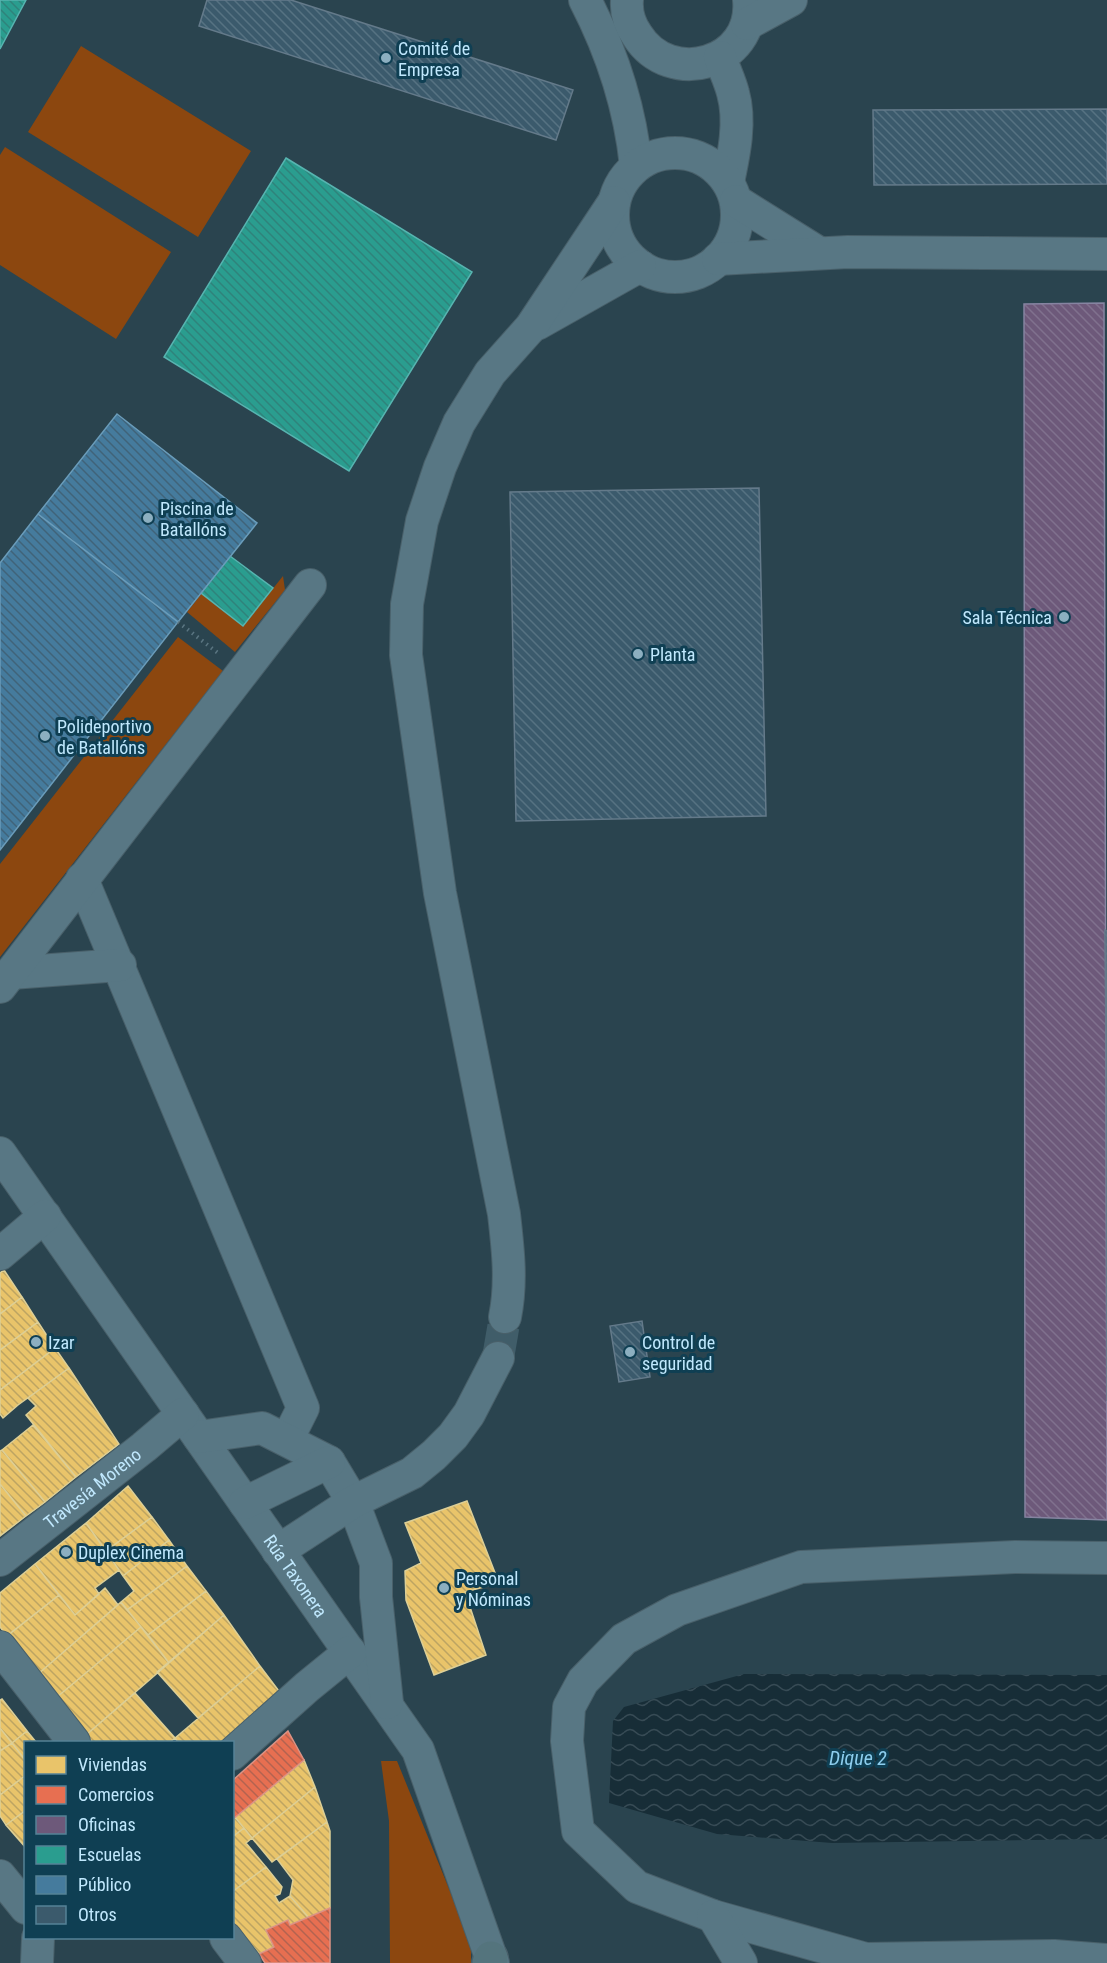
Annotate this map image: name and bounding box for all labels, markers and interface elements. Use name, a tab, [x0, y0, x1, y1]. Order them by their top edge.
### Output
place label: Comité de Empresa	[398, 38, 470, 80]
marker: Comité de Empresa	[379, 51, 393, 65]
place label: Piscina de Batallóns	[160, 498, 234, 540]
marker: Piscina de Batallóns	[141, 511, 155, 525]
place label: Sala Técnica	[962, 607, 1052, 628]
marker: Sala Técnica	[1057, 610, 1071, 624]
place label: Planta	[650, 644, 695, 665]
marker: Planta	[631, 647, 645, 661]
place label: Polideportivo de Batallóns	[57, 716, 151, 758]
marker: Polideportivo de Batallóns	[38, 729, 52, 743]
place label: Izar	[48, 1332, 75, 1353]
place label: Control de seguridad	[642, 1332, 715, 1374]
marker: Izar	[29, 1335, 43, 1349]
marker: Control de seguridad	[623, 1345, 637, 1359]
street label: Travesía Moreno	[39, 1443, 145, 1532]
street label: Rúa Taxonera	[260, 1531, 332, 1621]
place label: Duplex Cinema	[78, 1542, 184, 1563]
marker: Duplex Cinema	[59, 1545, 73, 1559]
place label: Personal y Nóminas	[456, 1568, 531, 1610]
marker: Personal y Nóminas	[437, 1581, 451, 1595]
legend	[24, 1741, 234, 1939]
water label: Dique 2	[829, 1746, 887, 1770]
text: Viviendas	[78, 1754, 147, 1775]
text: Comercios	[78, 1784, 154, 1805]
text: Oficinas	[78, 1814, 136, 1835]
text: Escuelas	[78, 1844, 142, 1865]
text: Público	[78, 1874, 131, 1895]
text: Otros	[78, 1904, 117, 1925]

